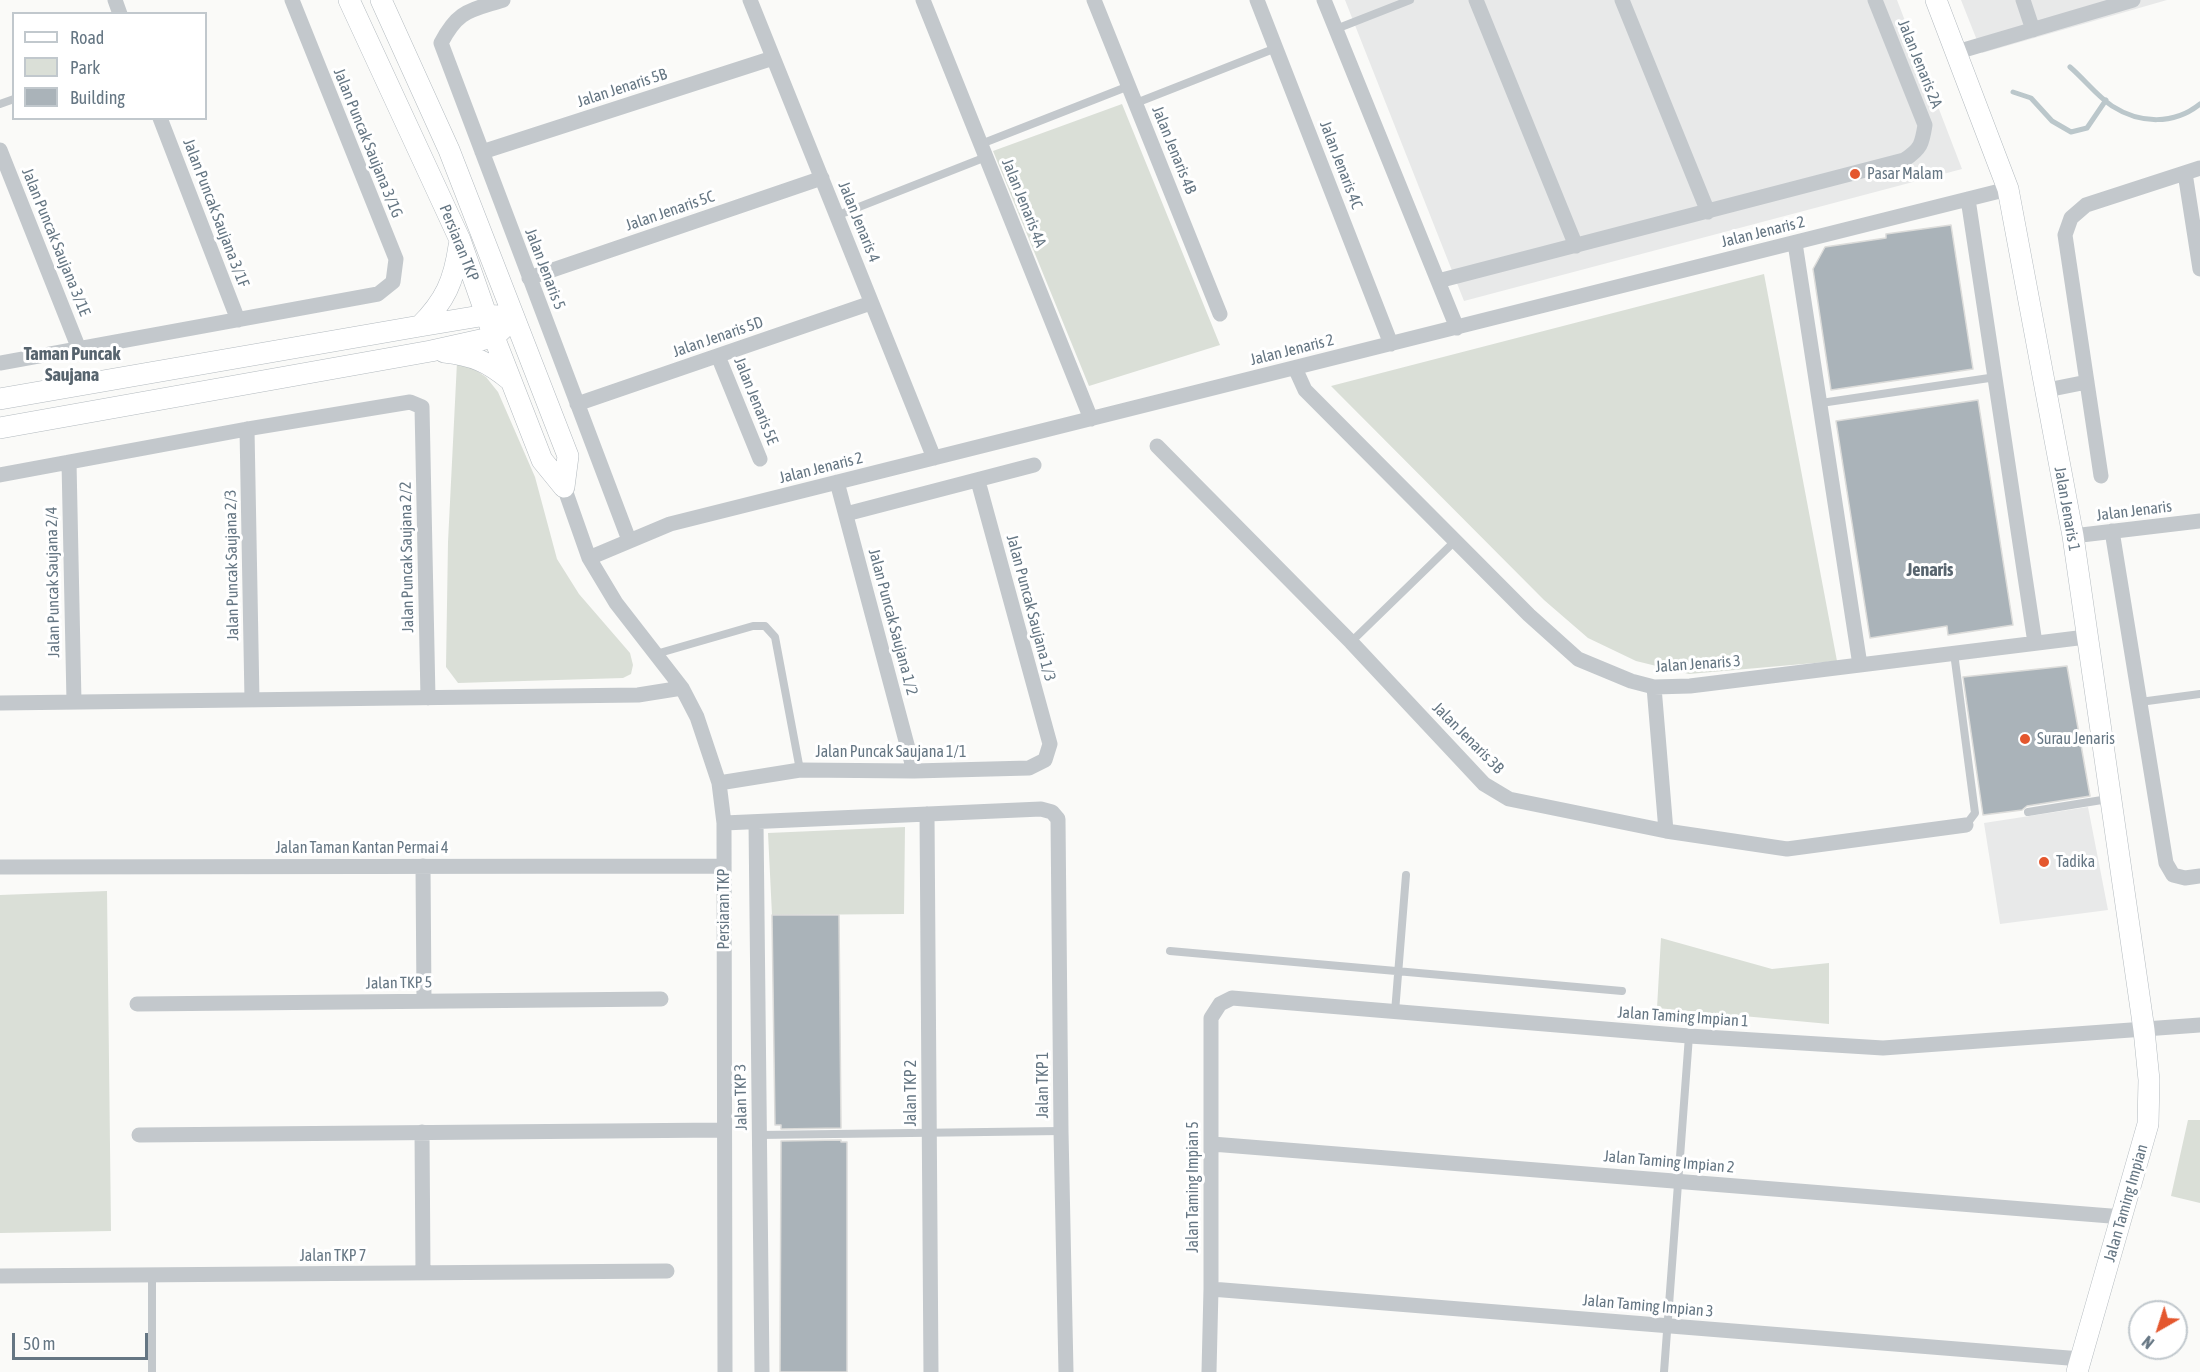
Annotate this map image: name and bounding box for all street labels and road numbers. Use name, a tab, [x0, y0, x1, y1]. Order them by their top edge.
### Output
street label: Jalan Jenaris 2A	[1894, 17, 1946, 111]
street label: Jalan Jenaris 5B	[575, 64, 669, 112]
street label: Jalan Puncak Saujana 3/1G	[329, 65, 407, 221]
street label: Jalan Jenaris 4B	[1148, 103, 1200, 197]
street label: Jalan Jenaris 4C	[1315, 118, 1367, 212]
street label: Jalan Puncak Saujana 3/1F	[179, 136, 253, 290]
street label: Jalan Jenaris 4A	[998, 156, 1050, 250]
street label: Jalan Puncak Saujana 3/1E	[18, 165, 94, 319]
street label: Jalan Jenaris 4	[834, 179, 884, 265]
street label: Jalan Jenaris 5C	[623, 187, 717, 235]
street label: Persiaran TKP	[435, 202, 483, 284]
street label: Jalan Jenaris 2	[1719, 212, 1807, 252]
street label: Jalan Jenaris 5	[521, 226, 569, 312]
street label: Jalan Jenaris 5D	[670, 313, 766, 361]
street label: Jalan Jenaris 2	[1248, 330, 1336, 370]
street label: Jalan Jenaris 5E	[730, 355, 782, 447]
street label: Jalan Jenaris 2	[777, 448, 865, 488]
street label: Jalan Jenaris 1	[2050, 465, 2084, 553]
street label: Jalan Puncak Saujana 2/2	[396, 481, 418, 633]
street label: Jalan Puncak Saujana 2/3	[221, 489, 243, 641]
street label: Jalan Jenaris	[2095, 497, 2173, 525]
street label: Jalan Puncak Saujana 2/4	[42, 506, 64, 658]
street label: Jalan Puncak Saujana 1/3	[1002, 533, 1060, 683]
street label: Jalan Puncak Saujana 1/2	[864, 547, 922, 697]
street label: Jalan Jenaris 3	[1655, 651, 1741, 677]
street label: Jalan Jenaris 3B	[1428, 698, 1508, 778]
street label: Jalan Puncak Saujana 1/1	[816, 742, 966, 762]
street label: Jalan Taman Kantan Permai 4	[275, 838, 449, 858]
street label: Persiaran TKP	[714, 869, 734, 949]
street label: Jalan TKP 5	[366, 973, 432, 993]
street label: Jalan Taming Impian 1	[1617, 1003, 1749, 1031]
street label: Jalan TKP 1	[1033, 1052, 1053, 1118]
street label: Jalan TKP 2	[901, 1060, 921, 1126]
street label: Jalan TKP 3	[731, 1064, 751, 1130]
street label: Jalan Taming Impian 5	[1183, 1121, 1203, 1253]
street label: Jalan Taming Impian	[2100, 1142, 2152, 1264]
street label: Jalan Taming Impian 2	[1603, 1147, 1735, 1177]
street label: Jalan TKP 7	[300, 1246, 366, 1266]
street label: Jalan Taming Impian 3	[1582, 1291, 1714, 1321]

